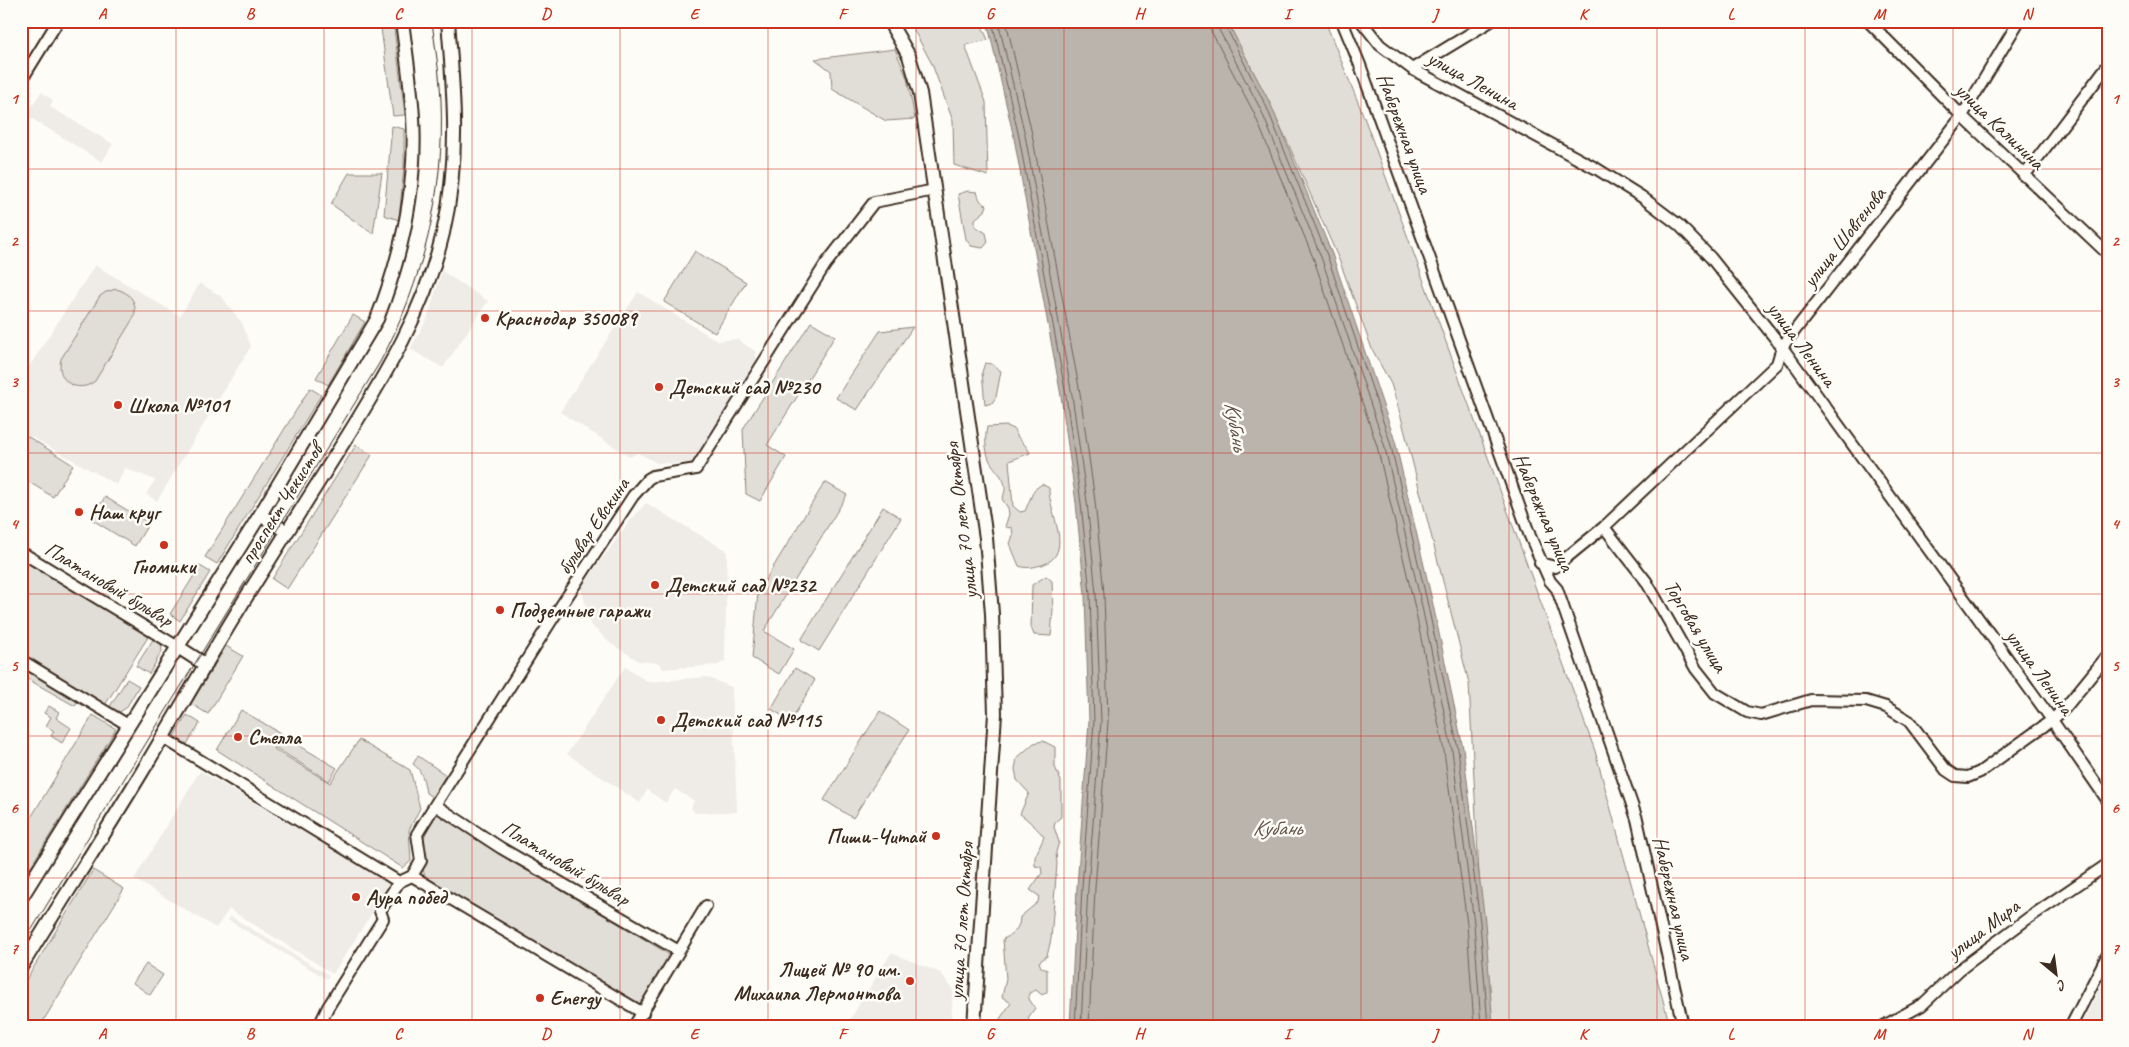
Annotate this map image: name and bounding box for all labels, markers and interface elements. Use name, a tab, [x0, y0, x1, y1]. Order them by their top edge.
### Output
text: A	[98, 4, 108, 24]
text: B	[246, 4, 256, 24]
text: C	[394, 4, 404, 24]
text: D	[541, 4, 552, 24]
text: E	[690, 4, 701, 24]
text: F	[838, 4, 849, 24]
text: G	[986, 4, 996, 24]
text: H	[1134, 4, 1146, 24]
text: I	[1284, 4, 1294, 24]
text: J	[1431, 4, 1440, 24]
text: K	[1579, 4, 1591, 24]
text: L	[1728, 4, 1736, 24]
text: M	[1873, 4, 1887, 24]
text: N	[2022, 4, 2035, 24]
street label: улица Ленина	[1421, 43, 1525, 117]
street label: Набережная улица	[1371, 69, 1439, 198]
street label: улица Калинина	[1948, 75, 2052, 176]
text: 1	[10, 89, 19, 109]
text: 1	[2111, 89, 2120, 109]
street label: улица Шовгенова	[1795, 180, 1892, 294]
text: 2	[10, 231, 19, 251]
text: 2	[2111, 231, 2120, 251]
street label: улица Ленина	[1760, 295, 1844, 394]
place label: Краснодар 350089	[495, 305, 639, 331]
marker: Краснодар 350089	[479, 312, 491, 324]
text: 3	[10, 372, 19, 392]
text: 3	[2111, 372, 2120, 392]
place label: Детский сад №230	[669, 374, 822, 400]
marker: Детский сад №230	[653, 381, 665, 393]
place label: Школа №101	[128, 392, 231, 418]
marker: Школа №101	[112, 399, 124, 411]
water label: Кубань	[1218, 399, 1254, 455]
street label: проспект Чекистов	[234, 435, 331, 569]
street label: улица 70 лет Октября	[938, 439, 984, 603]
street label: Набережная улица	[1507, 449, 1581, 577]
street label: бульвар Евскина	[551, 471, 636, 579]
place label: Наш круг	[89, 499, 162, 526]
marker: Наш круг	[73, 506, 85, 518]
text: 4	[10, 514, 19, 534]
text: 4	[2111, 514, 2120, 534]
street label: Платановый бульвар	[40, 535, 179, 633]
marker: Гномики	[158, 539, 170, 551]
place label: Гномики	[132, 553, 197, 579]
place label: Детский сад №232	[665, 572, 818, 598]
street label: Торговая улица	[1658, 575, 1735, 678]
marker: Детский сад №232	[649, 579, 661, 591]
place label: Подземные гаражи	[510, 597, 652, 624]
marker: Подземные гаражи	[494, 604, 506, 616]
street label: улица Ленина	[1999, 622, 2081, 722]
text: 5	[11, 656, 20, 676]
text: 5	[2112, 656, 2121, 676]
place label: Детский сад №115	[671, 707, 823, 733]
marker: Детский сад №115	[655, 714, 667, 726]
place label: Стелла	[248, 724, 303, 750]
marker: Стелла	[232, 731, 244, 743]
text: 6	[10, 798, 19, 818]
text: 6	[2111, 798, 2120, 818]
street label: Платановый бульвар	[497, 814, 636, 912]
water label: Кубань	[1253, 814, 1304, 842]
place label: Пиши-Читай	[827, 823, 928, 849]
marker: Пиши-Читай	[930, 830, 942, 842]
street label: Набережная улица	[1647, 834, 1701, 964]
street label: улица 70 лет Октября	[942, 840, 980, 1003]
place label: Аура побед	[366, 884, 448, 910]
marker: Аура побед	[350, 891, 362, 903]
street label: улица Мира	[1940, 892, 2026, 966]
text: 7	[10, 939, 19, 959]
text: 7	[2111, 939, 2120, 959]
north arrow	[2032, 950, 2082, 1000]
place label: Лицей № 90 им. Михаила Лермонтова	[734, 956, 902, 1006]
marker: Лицей № 90 им. Михаила Лермонтова	[904, 975, 916, 987]
text: С	[2053, 976, 2069, 995]
place label: Energy	[550, 985, 602, 1011]
marker: Energy	[534, 992, 546, 1004]
text: A	[98, 1024, 108, 1044]
text: B	[246, 1024, 256, 1044]
text: C	[394, 1024, 404, 1044]
text: D	[541, 1024, 552, 1044]
text: E	[690, 1024, 701, 1044]
text: F	[838, 1024, 849, 1044]
text: G	[986, 1024, 996, 1044]
text: H	[1134, 1024, 1146, 1044]
text: I	[1284, 1024, 1294, 1044]
text: J	[1431, 1024, 1440, 1044]
text: K	[1579, 1024, 1591, 1044]
text: L	[1728, 1024, 1736, 1044]
text: M	[1873, 1024, 1887, 1044]
text: N	[2022, 1024, 2035, 1044]

